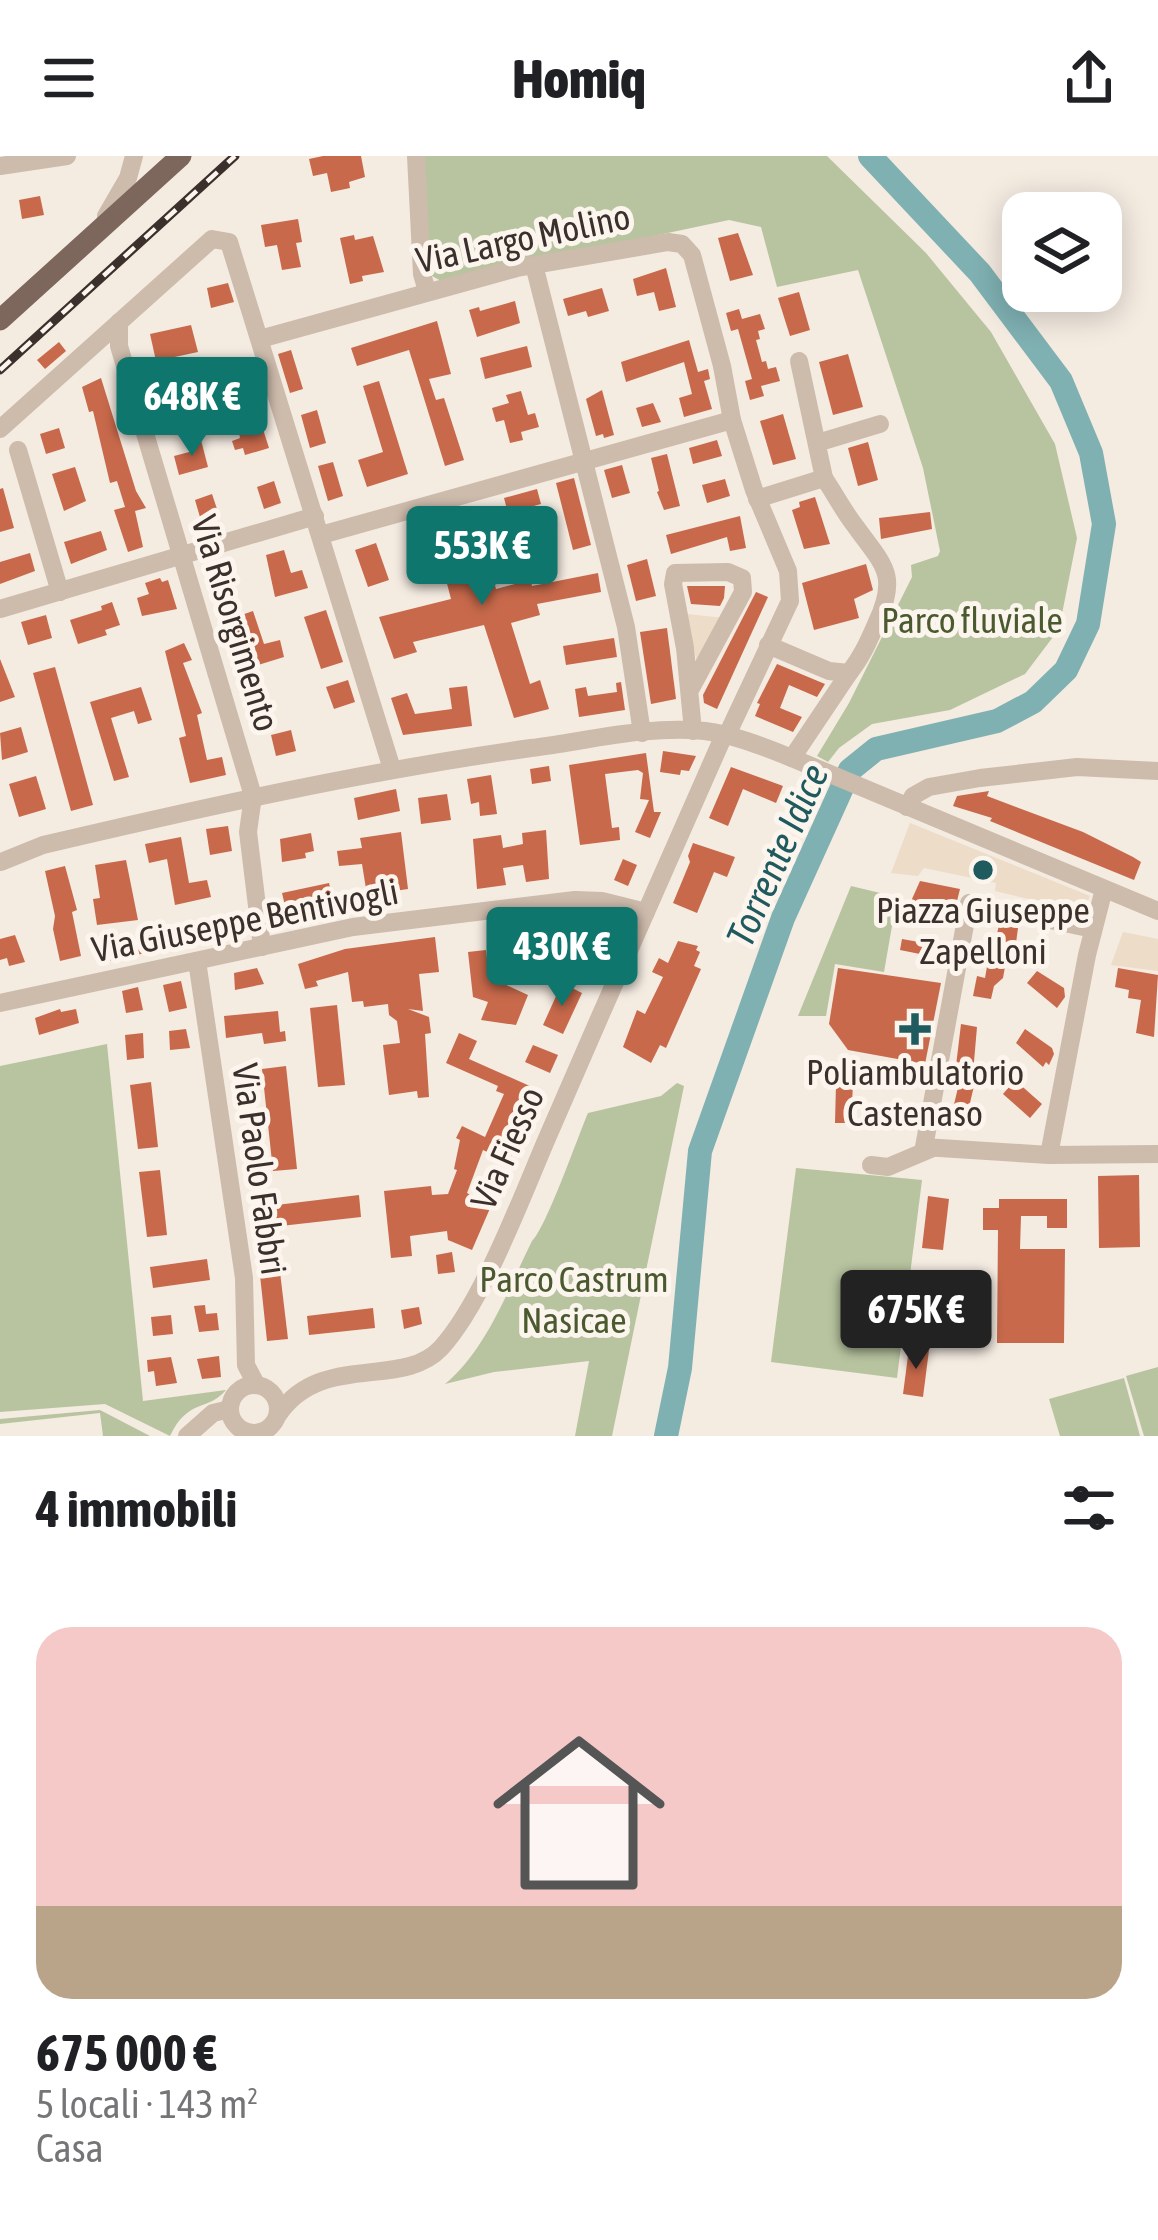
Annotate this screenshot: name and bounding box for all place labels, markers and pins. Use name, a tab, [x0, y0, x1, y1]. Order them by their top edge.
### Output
pin: 648K €	[94, 357, 290, 459]
pin: 553K €	[384, 506, 580, 608]
marker: Piazza Giuseppe Zapelloni	[970, 857, 996, 883]
place label: Piazza Giuseppe Zapelloni	[876, 889, 1090, 972]
pin: 430K €	[464, 907, 660, 1009]
marker: Poliambulatorio Castenaso	[899, 1013, 931, 1045]
place label: Poliambulatorio Castenaso	[806, 1051, 1024, 1134]
pin: 675K €	[818, 1270, 1014, 1372]

